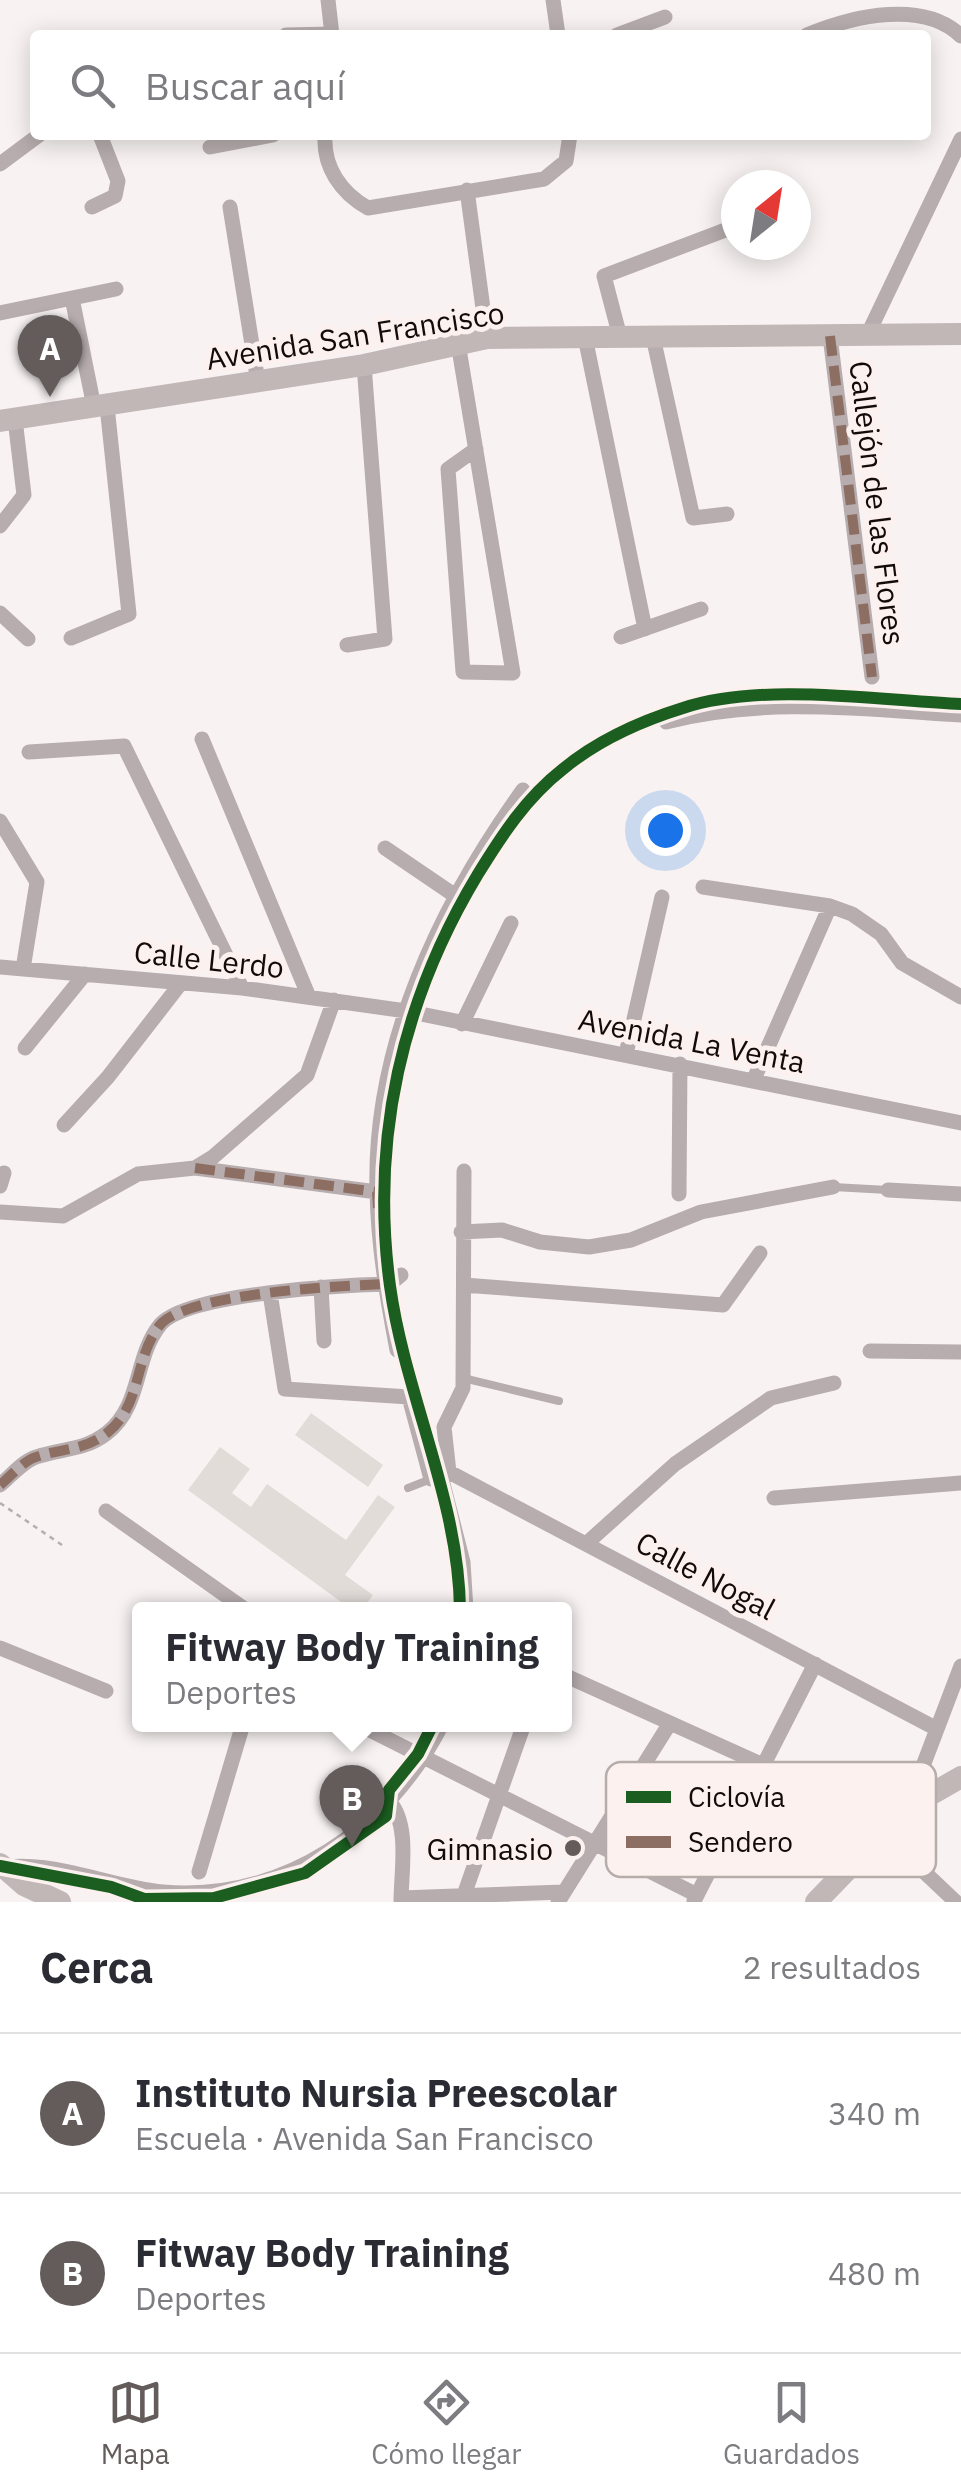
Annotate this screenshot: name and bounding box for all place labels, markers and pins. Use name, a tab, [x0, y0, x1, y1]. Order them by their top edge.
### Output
pin: A	[18, 314, 82, 397]
pin: B	[320, 1764, 384, 1847]
place label: Gimnasio	[426, 1829, 553, 1868]
marker: Gimnasio	[562, 1837, 584, 1859]

